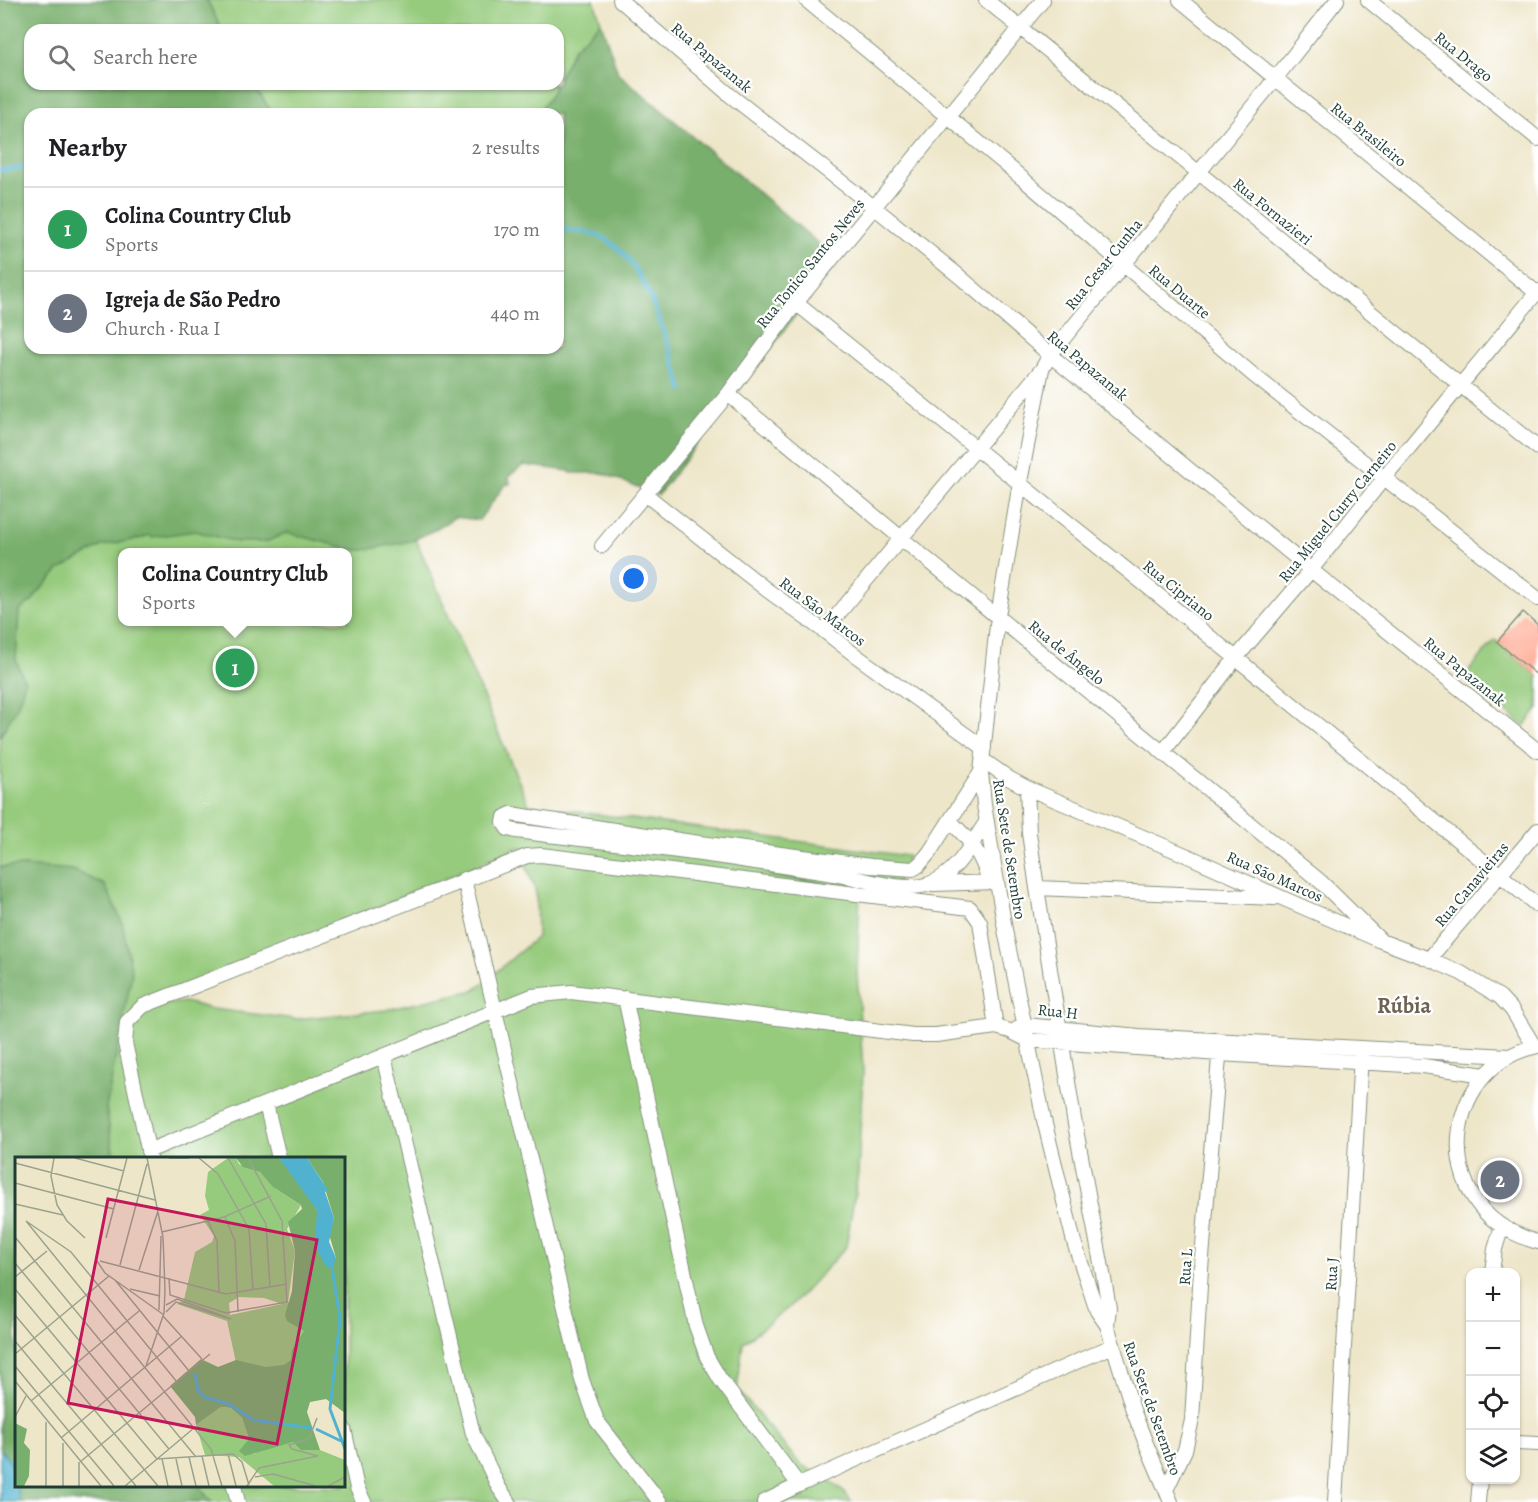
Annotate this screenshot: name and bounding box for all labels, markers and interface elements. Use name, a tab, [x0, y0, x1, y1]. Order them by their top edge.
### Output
street label: Rua Papazanak	[666, 17, 757, 98]
search box	[24, 24, 564, 90]
street label: Rua Drago	[1430, 26, 1497, 87]
icon: search	[45, 41, 78, 74]
text: Search here	[93, 42, 198, 72]
street label: Rua Brasileiro	[1326, 97, 1411, 172]
text: Nearby	[48, 130, 127, 165]
text: 2 results	[472, 134, 540, 161]
street label: Rua Fornazieri	[1228, 173, 1317, 251]
street label: Rua Tonico Santos Neves	[751, 194, 870, 333]
text: Colina Country Club	[105, 201, 291, 231]
street label: Rua Cesar Cunha	[1060, 214, 1148, 315]
text: 1	[64, 216, 71, 243]
text: 170 m	[494, 216, 540, 243]
text: Sports	[105, 231, 158, 258]
street label: Rua Duarte	[1144, 259, 1215, 324]
text: Igreja de São Pedro	[105, 285, 281, 315]
text: 2	[63, 300, 72, 327]
text: 440 m	[491, 300, 540, 327]
text: Church · Rua I	[105, 315, 220, 342]
street label: Rua Papazanak	[1042, 325, 1133, 406]
street label: Rua Miguel Curry Carneiro	[1274, 436, 1402, 587]
popup	[118, 548, 352, 626]
street label: Rua Cipriano	[1138, 555, 1219, 626]
text: Colina Country Club	[142, 559, 328, 589]
your location	[619, 564, 648, 593]
street label: Rua São Marcos	[775, 572, 870, 652]
text: Sports	[142, 589, 195, 616]
street label: Rua de Ângelo	[1024, 615, 1109, 690]
street label: Rua Papazanak	[1419, 632, 1510, 712]
pin: 1	[216, 646, 254, 690]
street label: Rua Sete de Setembro	[987, 778, 1031, 921]
street label: Rua Canavieiras	[1430, 837, 1514, 932]
street label: Rua São Marcos	[1223, 846, 1326, 908]
district label: Rúbia	[1377, 991, 1431, 1021]
street label: Rua H	[1037, 999, 1079, 1025]
inset map	[15, 1157, 345, 1487]
pin: 2	[1480, 1158, 1520, 1202]
street label: Rua L	[1174, 1247, 1198, 1286]
street label: Rua J	[1320, 1257, 1344, 1292]
map controls	[1466, 1268, 1520, 1484]
button: +	[1466, 1268, 1520, 1322]
button: −	[1466, 1322, 1520, 1376]
street label: Rua Sete de Setembro	[1118, 1338, 1187, 1479]
button: locate	[1466, 1376, 1520, 1430]
button: layers	[1466, 1430, 1520, 1484]

